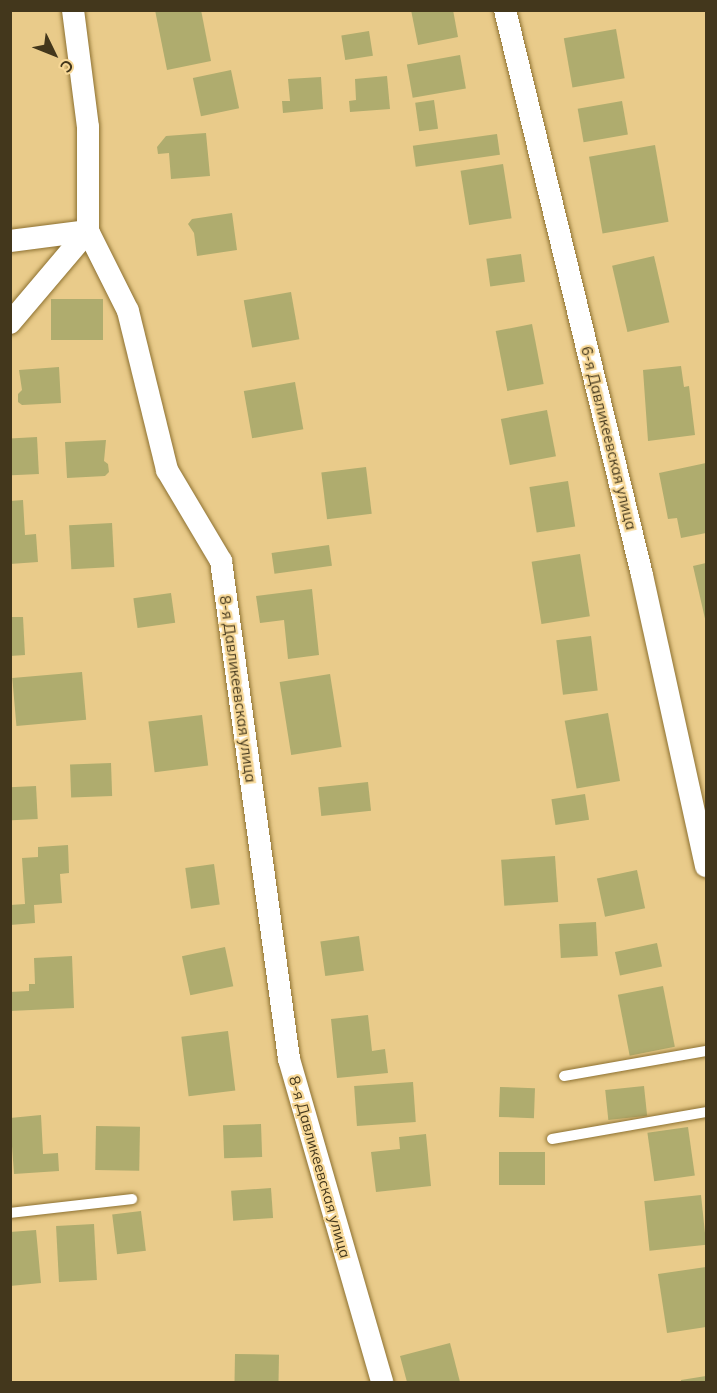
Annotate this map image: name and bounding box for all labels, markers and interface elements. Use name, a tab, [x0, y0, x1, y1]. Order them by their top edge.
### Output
north arrow	[24, 24, 84, 84]
text: С	[56, 55, 78, 77]
street label: 6-я Давликеевская улица	[577, 344, 641, 532]
street label: 8-я Давликеевская улица	[216, 594, 260, 784]
street label: 8-я Давликеевская улица	[285, 1074, 355, 1260]

